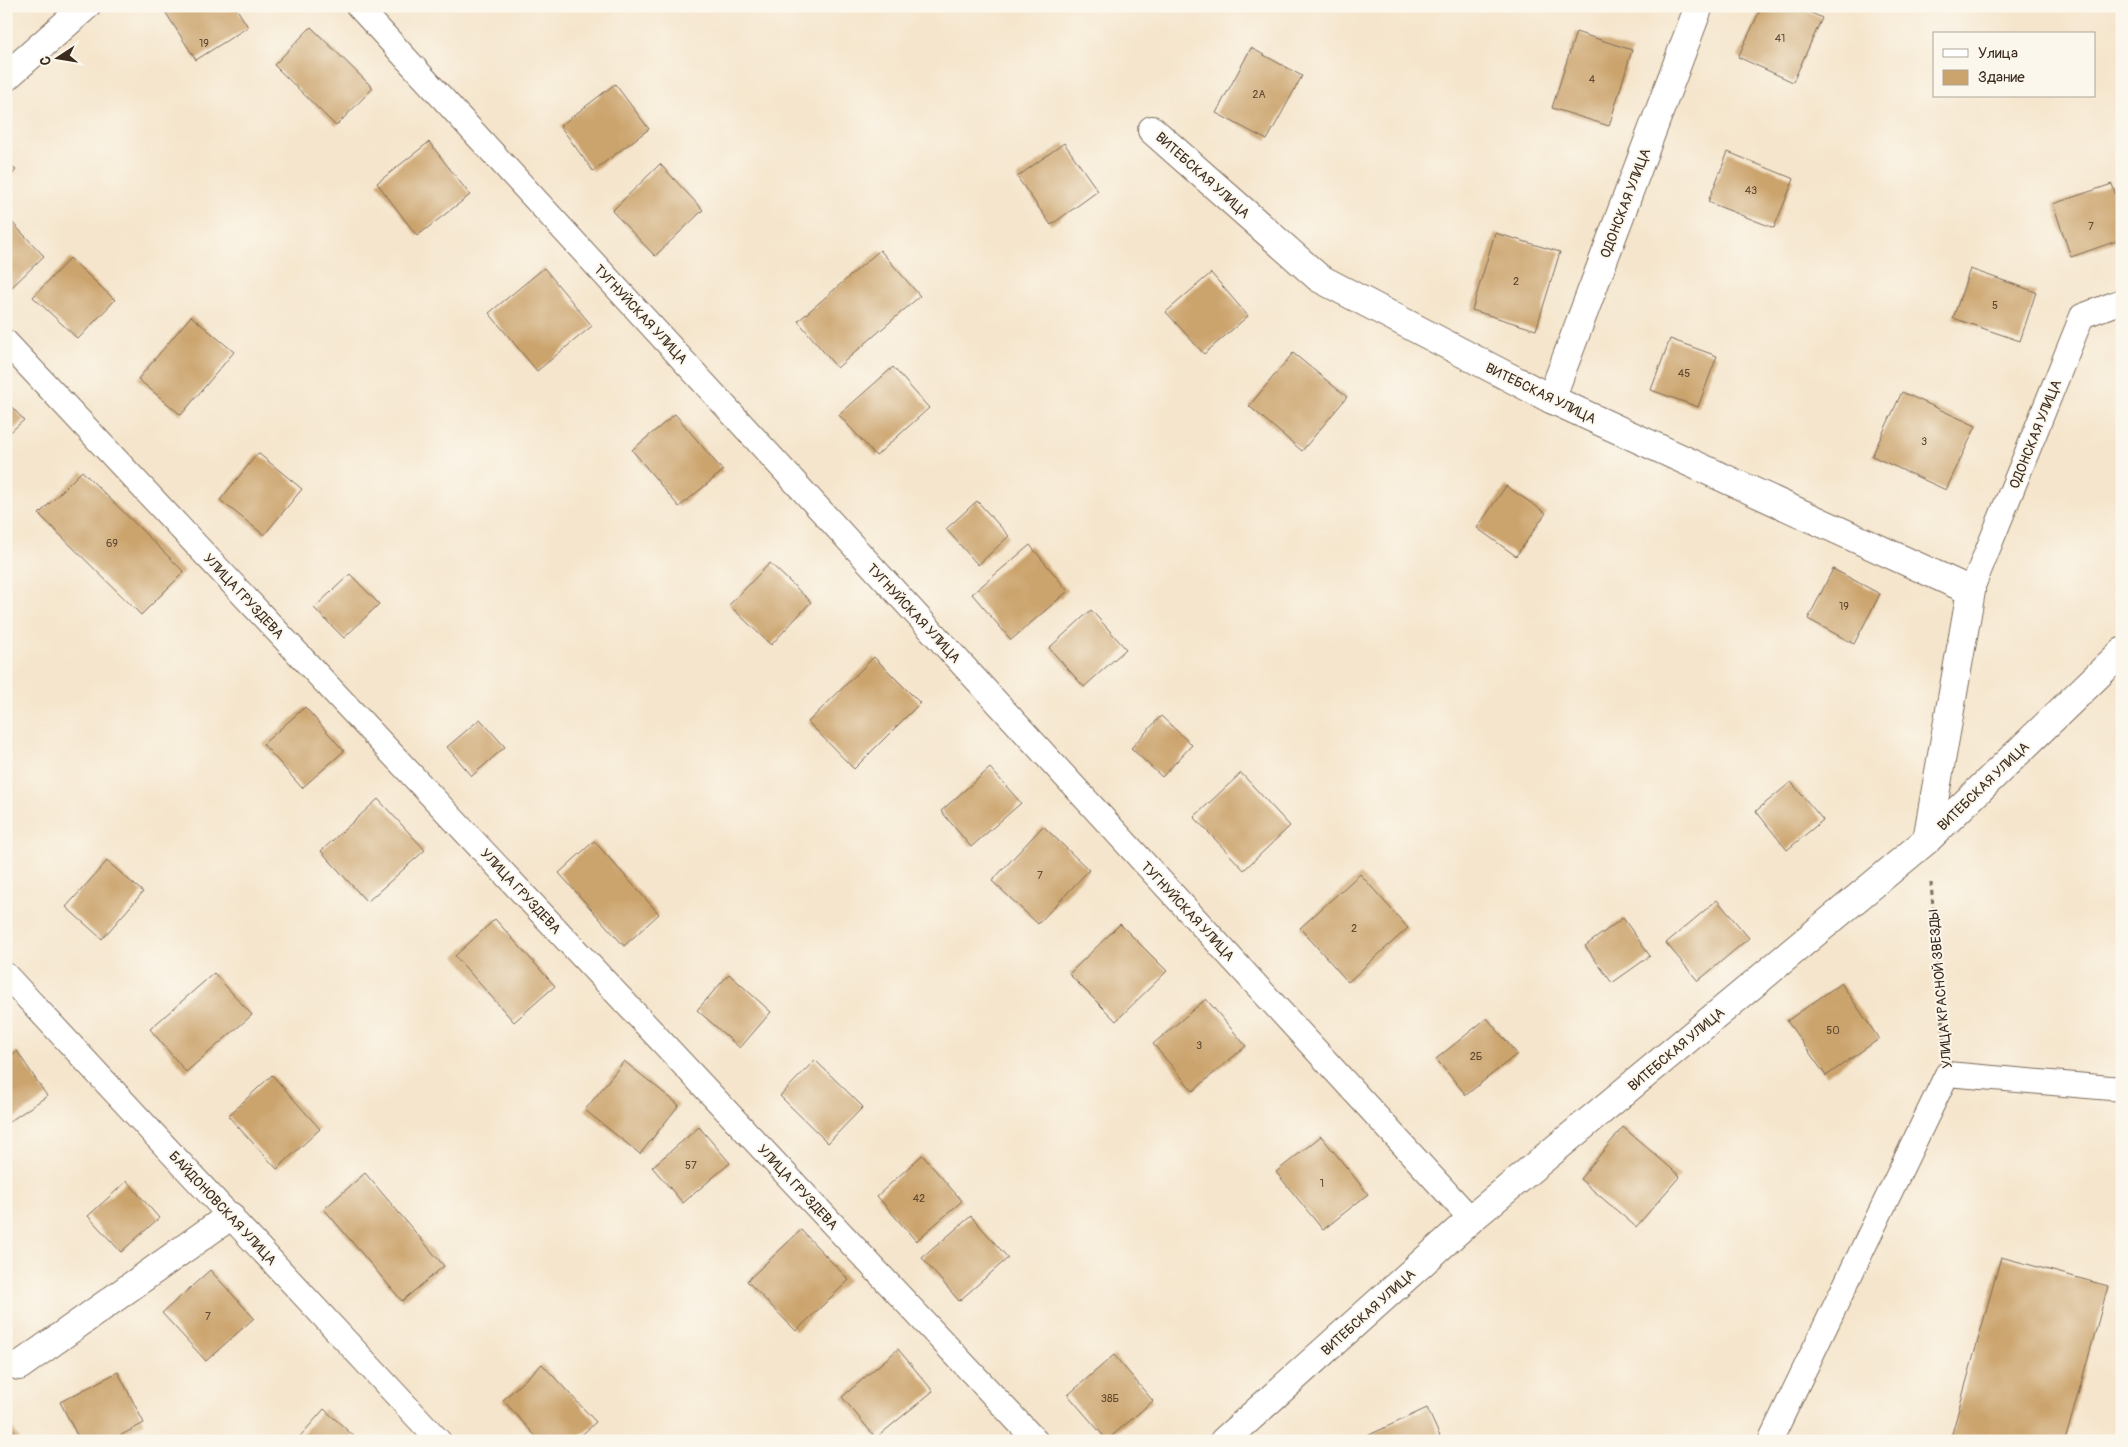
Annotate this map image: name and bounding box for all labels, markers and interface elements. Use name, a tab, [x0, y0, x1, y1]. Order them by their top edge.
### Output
north arrow	[32, 32, 82, 82]
house number: 41	[1775, 32, 1785, 45]
legend	[1933, 32, 2096, 98]
house number: 19	[199, 37, 209, 50]
text: Улица	[1978, 44, 2018, 63]
text: С	[36, 54, 55, 67]
text: Здание	[1978, 68, 2025, 87]
house number: 4	[1589, 73, 1596, 86]
house number: 2А	[1252, 88, 1266, 101]
street label: ВИТЕБСКАЯ УЛИЦА	[1152, 129, 1253, 222]
street label: ОДОНСКАЯ УЛИЦА	[1597, 146, 1654, 260]
house number: 43	[1745, 184, 1757, 197]
house number: 7	[2088, 220, 2094, 233]
street label: ТУГНУЙСКАЯ УЛИЦА	[590, 261, 691, 368]
house number: 2	[1513, 275, 1519, 288]
house number: 5	[1992, 299, 1998, 312]
street label: ВИТЕБСКАЯ УЛИЦА	[1483, 359, 1599, 428]
house number: 45	[1678, 367, 1690, 380]
street label: ОДОНСКАЯ УЛИЦА	[2006, 377, 2065, 491]
house number: 3	[1921, 435, 1927, 448]
house number: 69	[106, 537, 118, 550]
street label: УЛИЦА ГРУЗДЕВА	[200, 550, 288, 643]
street label: ТУГНУЙСКАЯ УЛИЦА	[863, 560, 964, 667]
house number: 19	[1839, 600, 1849, 613]
street label: ВИТЕБСКАЯ УЛИЦА	[1934, 738, 2033, 834]
street label: УЛИЦА ГРУЗДЕВА	[477, 845, 565, 938]
street label: ТУГНУЙСКАЯ УЛИЦА	[1137, 858, 1238, 965]
house number: 7	[1037, 869, 1043, 882]
street label: УЛИЦА КРАСНОЙ ЗВЕЗДЫ	[1925, 909, 1956, 1069]
house number: 2	[1351, 922, 1357, 935]
street label: ВИТЕБСКАЯ УЛИЦА	[1625, 1004, 1728, 1095]
house number: 50	[1826, 1024, 1840, 1037]
house number: 3	[1196, 1039, 1202, 1052]
house number: 2Б	[1470, 1050, 1482, 1063]
street label: УЛИЦА ГРУЗДЕВА	[754, 1141, 842, 1234]
street label: БАЙДОНОВСКАЯ УЛИЦА	[165, 1148, 280, 1269]
house number: 57	[685, 1159, 697, 1172]
house number: 1	[1320, 1177, 1324, 1190]
house number: 42	[913, 1192, 925, 1205]
street label: ВИТЕБСКАЯ УЛИЦА	[1318, 1266, 1419, 1359]
house number: 7	[205, 1310, 211, 1323]
house number: 38Б	[1101, 1392, 1119, 1405]

